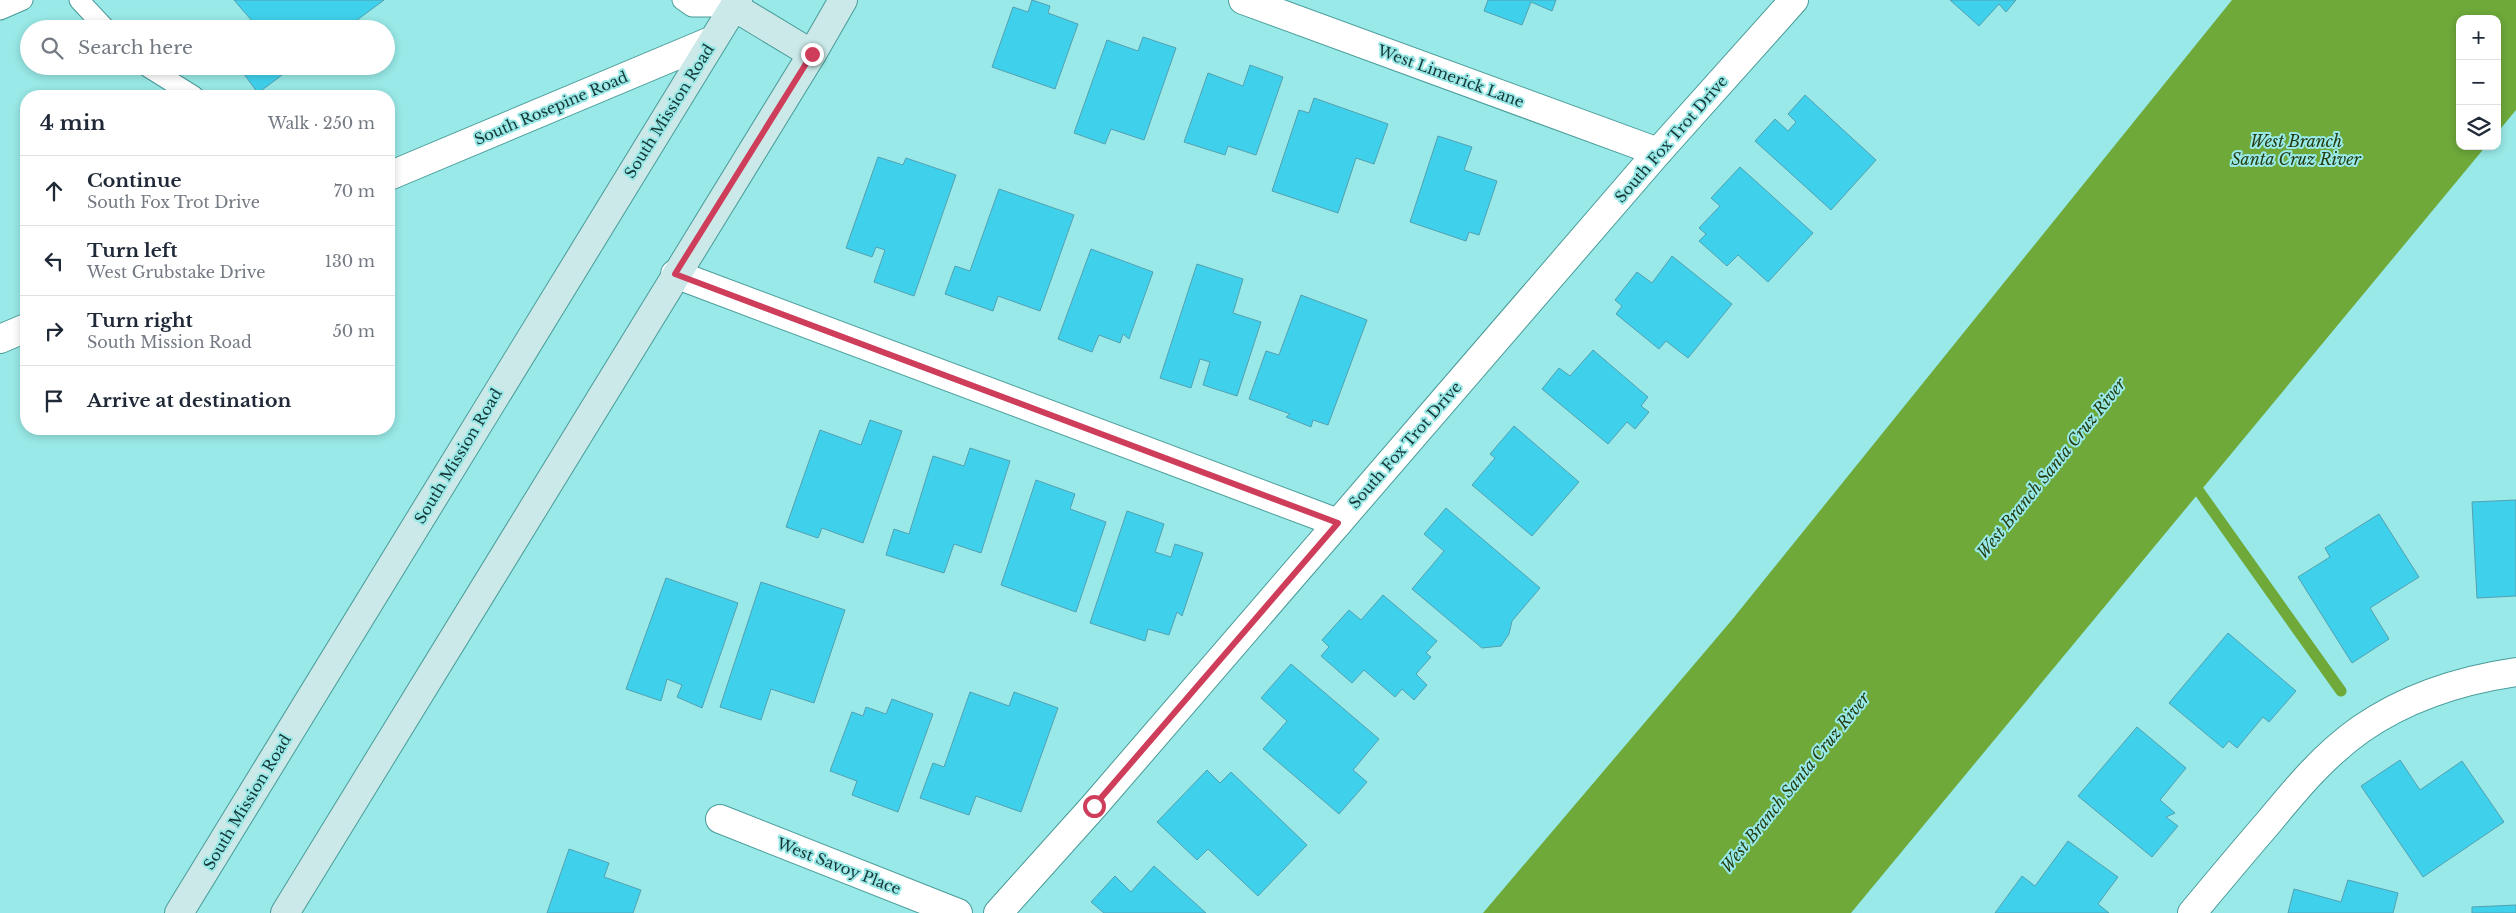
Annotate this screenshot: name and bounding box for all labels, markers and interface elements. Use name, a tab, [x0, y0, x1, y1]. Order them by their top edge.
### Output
map controls	[2456, 15, 2501, 150]
button: +	[2456, 15, 2501, 60]
search box	[20, 20, 395, 75]
icon: search	[38, 34, 66, 62]
text: Search here	[78, 36, 193, 59]
street label: South Mission Road	[620, 40, 718, 182]
street label: West Limerick Lane	[1374, 40, 1527, 111]
route end	[801, 43, 824, 66]
button: −	[2456, 60, 2501, 105]
street label: South Rosepine Road	[471, 67, 631, 149]
street label: South Fox Trot Drive	[1611, 72, 1731, 206]
button: layers	[2456, 105, 2501, 150]
text: 4 min	[40, 110, 106, 136]
text: Walk · 250 m	[268, 113, 375, 133]
water label: West Branch Santa Cruz River	[2231, 131, 2362, 169]
text: Continue	[87, 169, 182, 192]
icon: ahead	[40, 177, 68, 205]
text: 70 m	[334, 181, 375, 201]
text: South Fox Trot Drive	[87, 192, 260, 212]
text: Turn left	[87, 239, 178, 262]
icon: left	[40, 247, 68, 275]
text: 130 m	[325, 251, 375, 271]
text: West Grubstake Drive	[87, 262, 265, 282]
text: Turn right	[87, 309, 193, 332]
icon: right	[40, 317, 68, 345]
text: 50 m	[333, 321, 375, 341]
text: South Mission Road	[87, 332, 252, 352]
water label: West Branch Santa Cruz River	[1972, 373, 2130, 562]
street label: South Fox Trot Drive	[1345, 378, 1465, 512]
street label: South Mission Road	[410, 385, 506, 527]
icon: arrive	[40, 387, 68, 415]
text: Arrive at destination	[87, 389, 291, 412]
water label: West Branch Santa Cruz River	[1716, 687, 1874, 876]
street label: South Mission Road	[199, 731, 295, 873]
route start	[1083, 795, 1106, 818]
street label: West Savoy Place	[773, 833, 904, 898]

